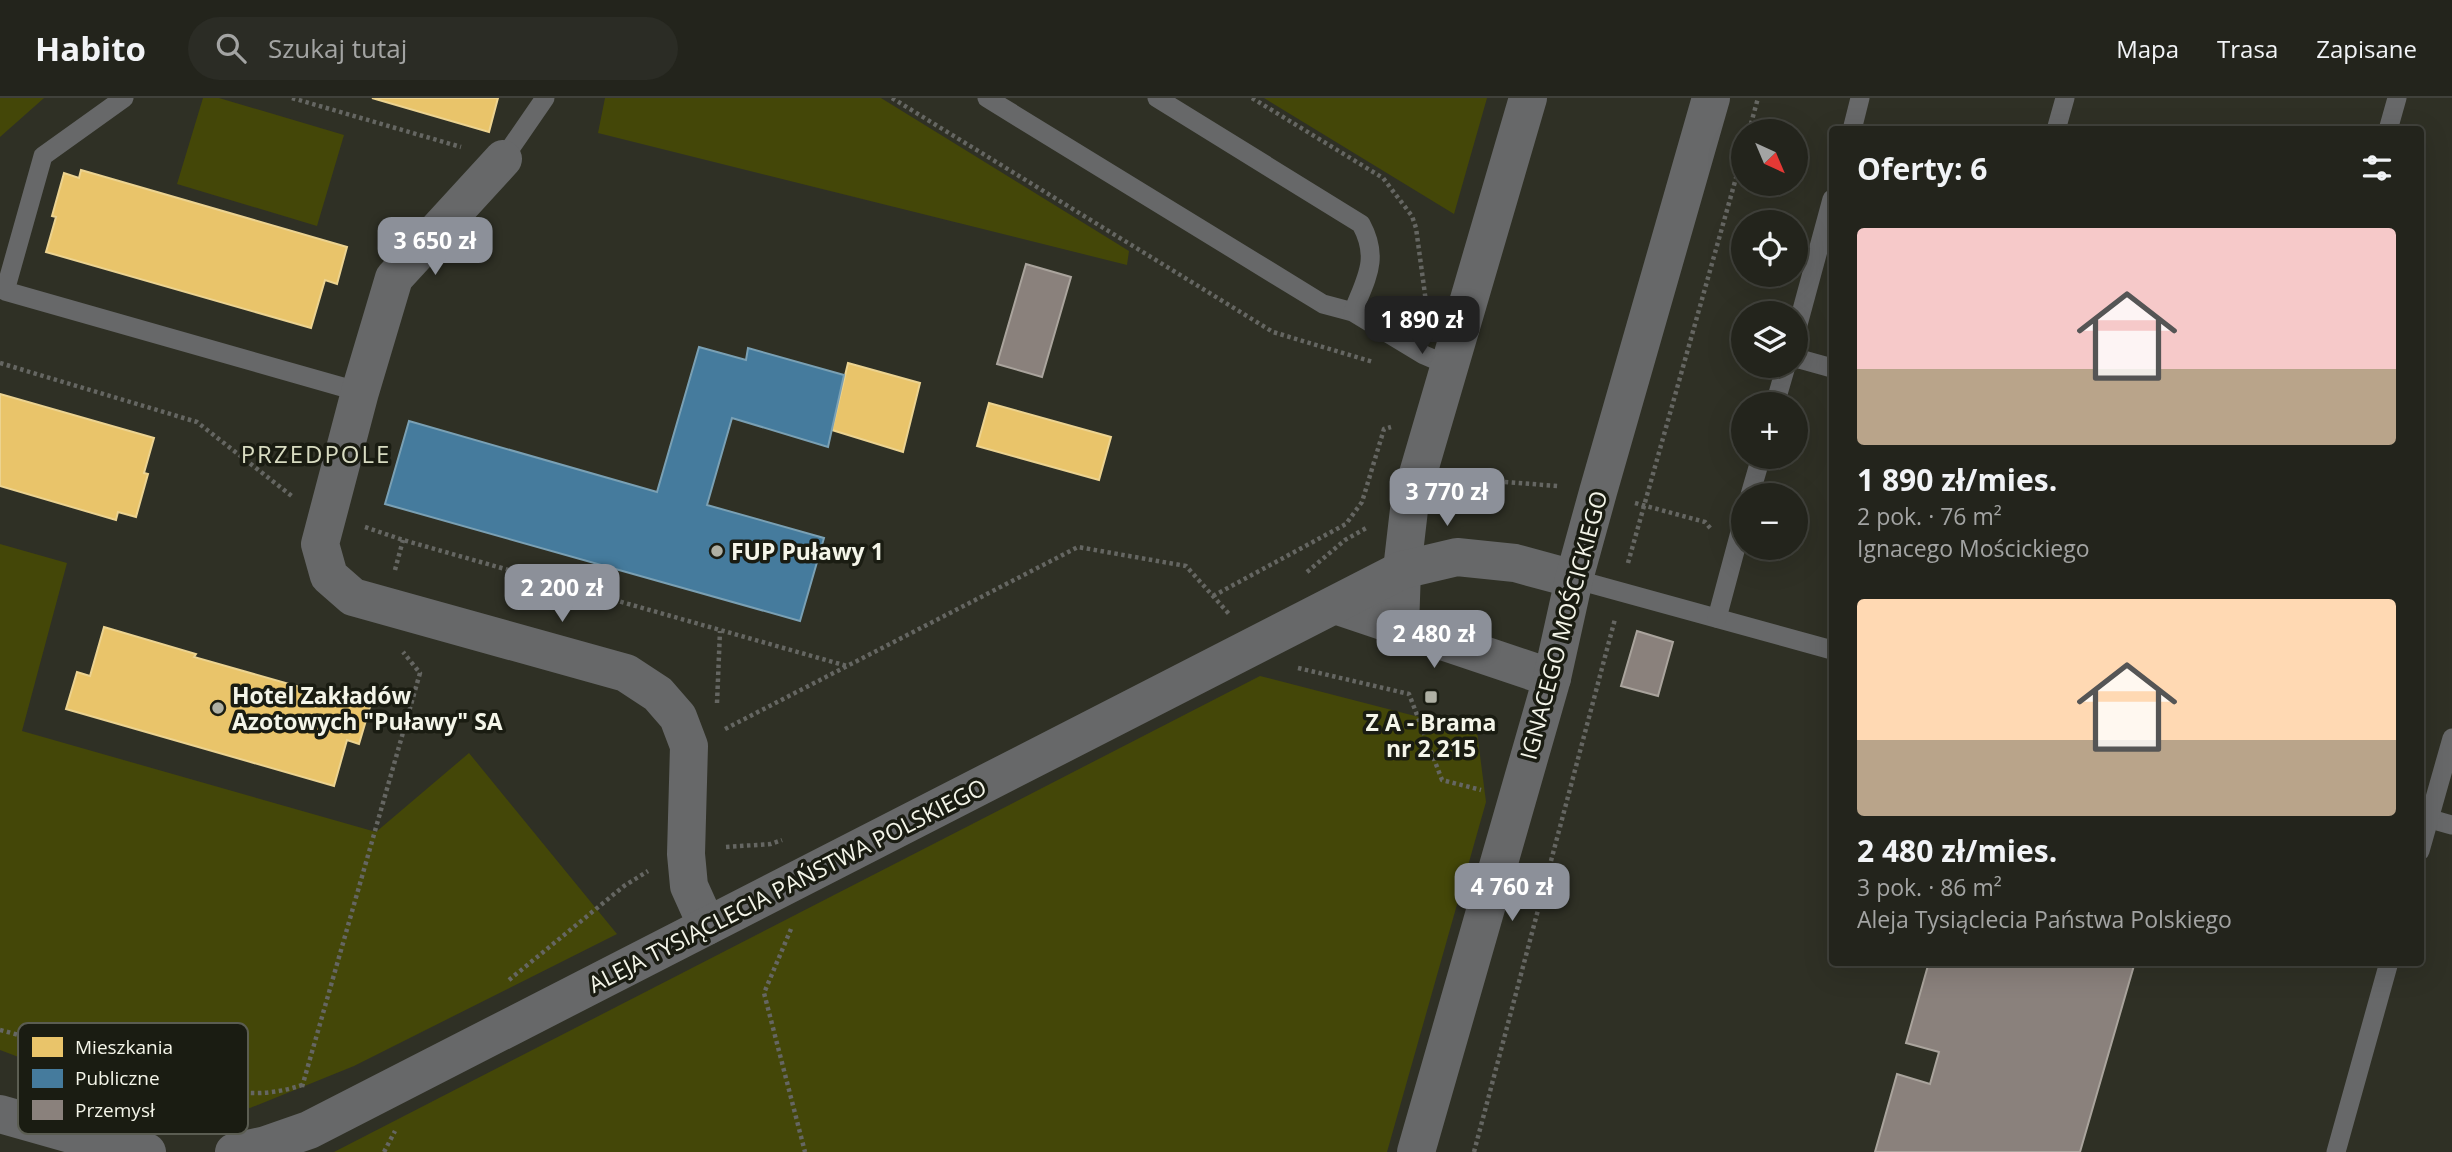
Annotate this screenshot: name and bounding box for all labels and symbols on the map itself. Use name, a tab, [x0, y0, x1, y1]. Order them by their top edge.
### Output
north arrow	[1731, 119, 1808, 196]
pin: 3 650 zł	[363, 218, 507, 277]
pin: 1 890 zł	[1350, 296, 1494, 356]
district label: PRZEDPOLE	[241, 437, 391, 470]
pin: 3 770 zł	[1375, 468, 1519, 528]
street label: IGNACEGO MOŚCICKIEGO	[1512, 487, 1614, 763]
place label: FUP Puławy 1	[731, 535, 884, 567]
marker: FUP Puławy 1	[709, 543, 725, 559]
pin: 2 200 zł	[490, 564, 634, 624]
pin: 2 480 zł	[1362, 610, 1506, 670]
place label: Hotel Zakładów Azotowych "Puławy" SA	[232, 679, 503, 737]
marker: Z A - Brama nr 2 215	[1423, 689, 1439, 705]
marker: Hotel Zakładów Azotowych "Puławy" SA	[210, 700, 226, 716]
place label: Z A - Brama nr 2 215	[1366, 706, 1496, 764]
street label: ALEJA TYSIĄCLECIA PAŃSTWA POLSKIEGO	[582, 770, 992, 1000]
pin: 4 760 zł	[1440, 864, 1584, 923]
legend	[18, 1023, 248, 1134]
text: Mieszkania	[75, 1034, 173, 1060]
text: Publiczne	[75, 1065, 160, 1091]
text: Przemysł	[75, 1097, 155, 1123]

